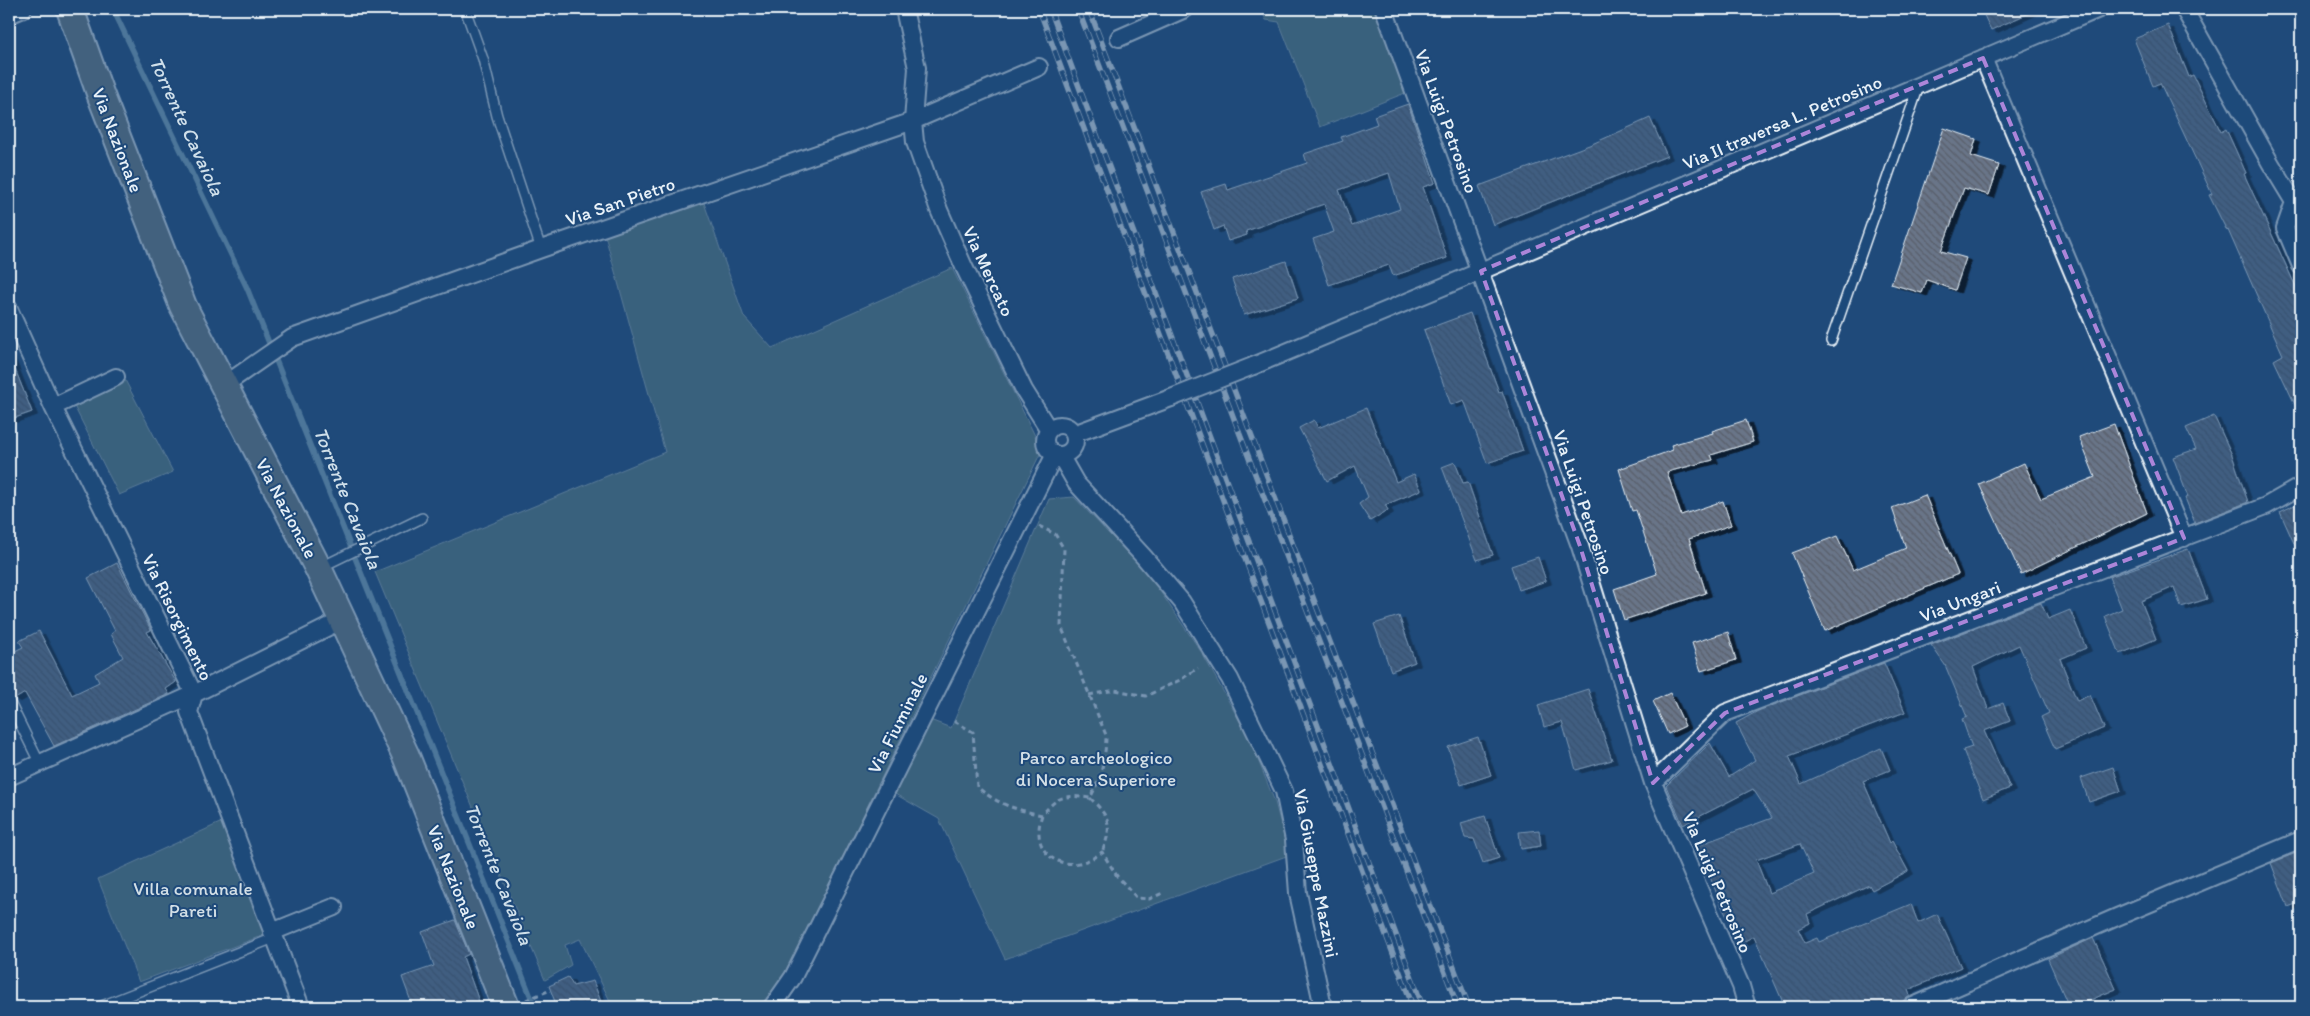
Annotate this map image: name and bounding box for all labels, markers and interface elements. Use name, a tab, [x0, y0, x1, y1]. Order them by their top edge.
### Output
street label: Via Luigi Petrosino	[1410, 46, 1483, 196]
water label: Torrente Cavaiola	[144, 53, 230, 200]
street label: Via II traversa L. Petrosino	[1679, 70, 1885, 175]
street label: Via Nazionale	[87, 85, 148, 196]
street label: Via San Pietro	[562, 172, 678, 231]
street label: Via Mercato	[958, 222, 1019, 320]
water label: Torrente Cavaiola	[309, 424, 388, 573]
street label: Via Luigi Petrosino	[1548, 427, 1619, 577]
street label: Via Nazionale	[251, 454, 323, 562]
street label: Via Risorgimento	[137, 550, 218, 684]
street label: Via Ungari	[1916, 576, 2004, 627]
street label: Via Fiuminale	[862, 669, 933, 778]
park label: Parco archeologico di Nocera Superiore	[1016, 746, 1176, 791]
street label: Via Giuseppe Mazzini	[1289, 787, 1344, 959]
water label: Torrente Cavaiola	[460, 800, 539, 949]
street label: Via Luigi Petrosino	[1677, 808, 1758, 956]
street label: Via Nazionale	[422, 822, 485, 933]
park label: Villa comunale Pareti	[133, 877, 253, 922]

